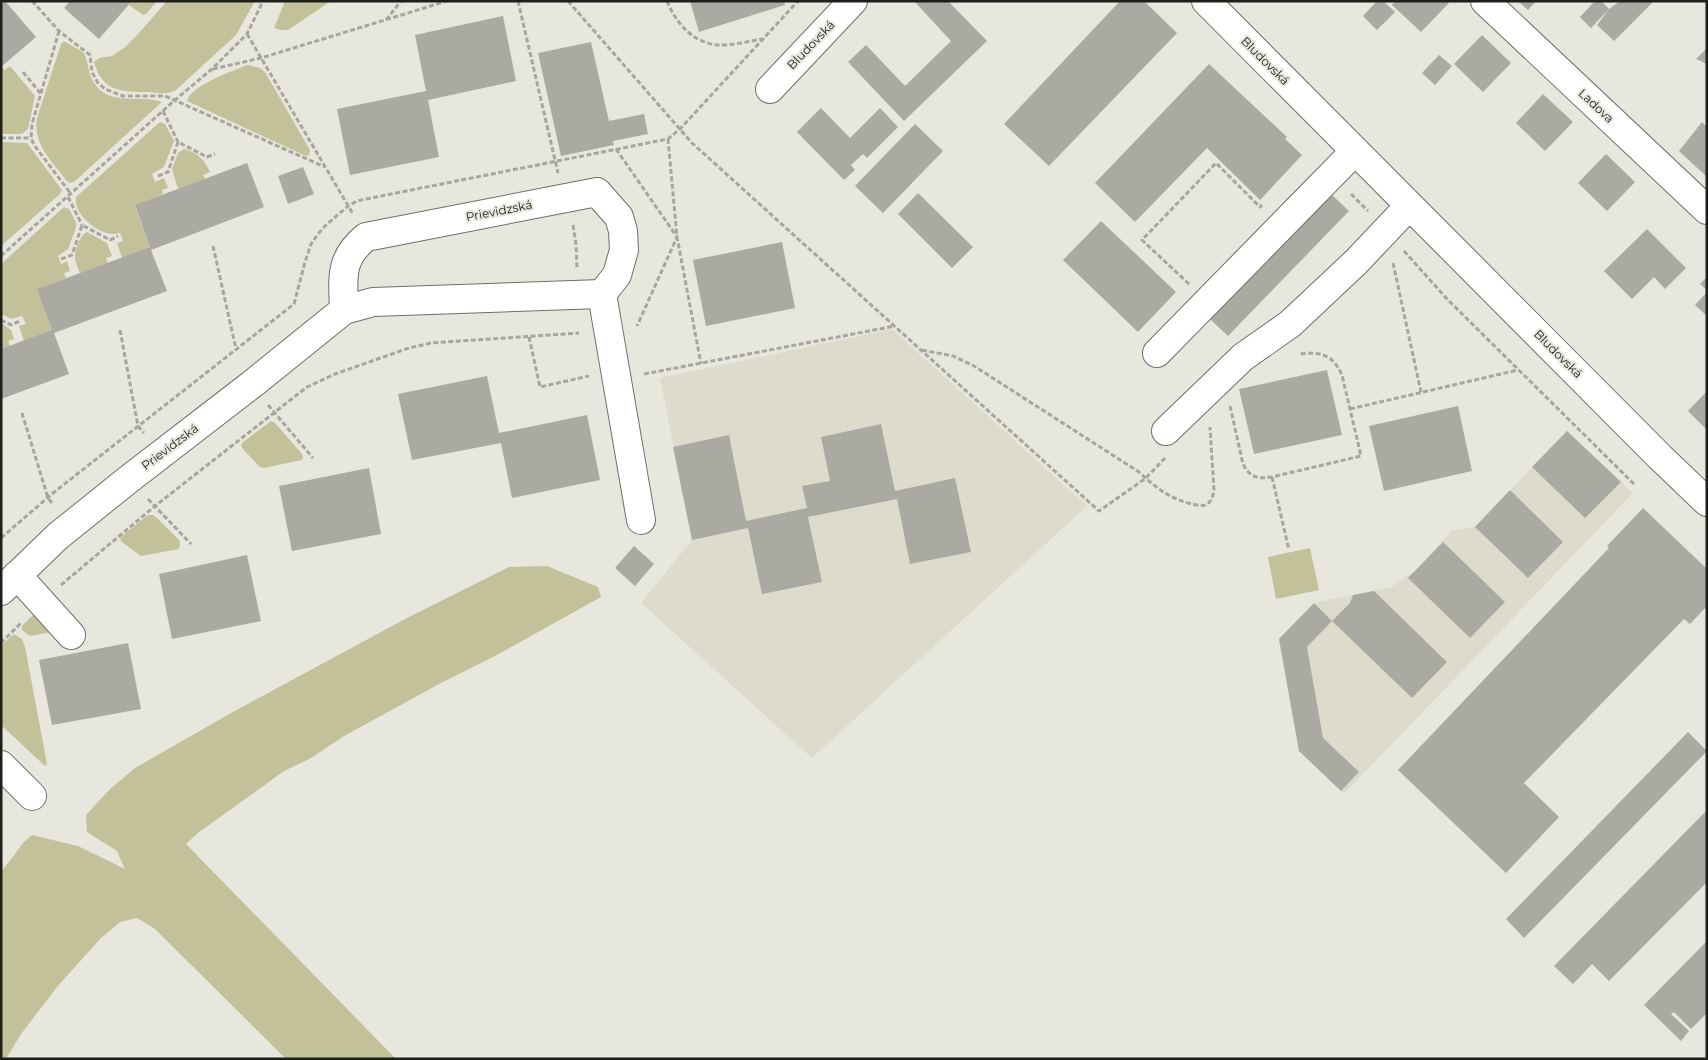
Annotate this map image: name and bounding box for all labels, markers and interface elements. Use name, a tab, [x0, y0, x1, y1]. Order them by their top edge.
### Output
street label: Bludovská	[784, 17, 838, 72]
street label: Bludovská	[1238, 33, 1293, 88]
street label: Ladova	[1576, 85, 1617, 126]
street label: Prievidzská	[464, 197, 533, 224]
street label: Bludovská	[1531, 326, 1586, 381]
street label: Prievidzská	[138, 420, 201, 473]

